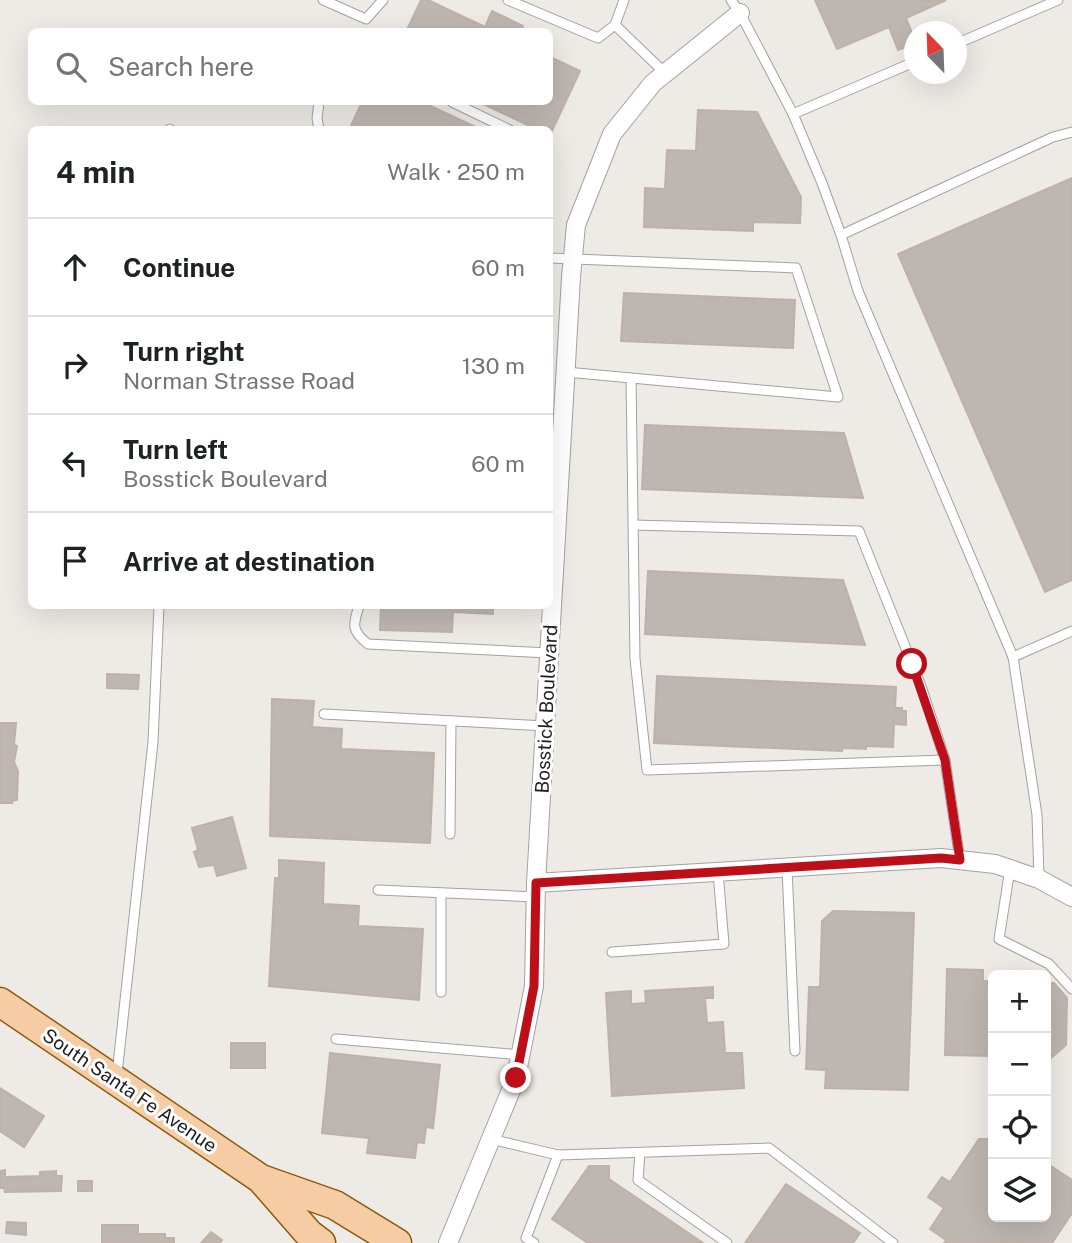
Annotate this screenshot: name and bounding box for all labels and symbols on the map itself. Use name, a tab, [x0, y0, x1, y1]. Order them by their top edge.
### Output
north arrow	[904, 21, 967, 84]
street label: Bosstick Boulevard	[531, 624, 561, 794]
route start	[896, 648, 927, 679]
street label: South Santa Fe Avenue	[39, 1024, 221, 1156]
route end	[500, 1062, 531, 1093]

